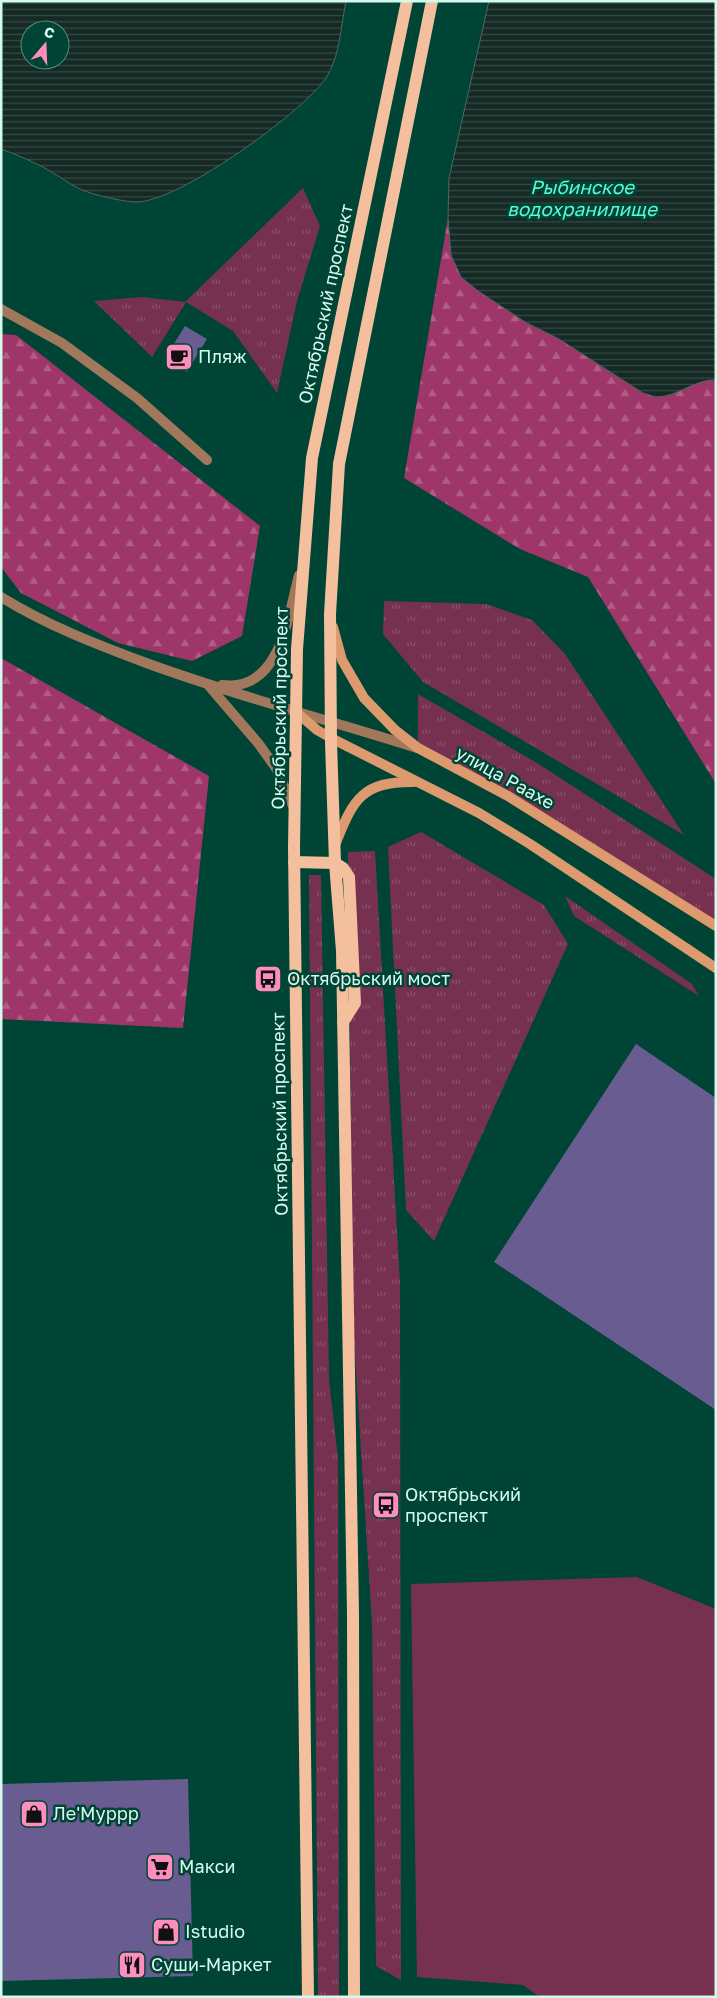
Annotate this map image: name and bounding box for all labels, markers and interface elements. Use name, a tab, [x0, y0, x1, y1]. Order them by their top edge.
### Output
north arrow	[20, 20, 70, 70]
text: С	[42, 23, 57, 42]
water label: Рыбинское водохранилище	[507, 175, 659, 220]
street label: Октябрьский проспект	[293, 202, 357, 406]
cafe icon: Пляж	[164, 342, 194, 372]
place label: Пляж	[198, 345, 247, 367]
street label: Октябрьский проспект	[266, 606, 292, 810]
street label: улица Раахе	[452, 741, 559, 813]
bus stop icon: Октябрьский мост	[253, 964, 283, 994]
place label: Октябрьский мост	[287, 967, 450, 989]
street label: Октябрьский проспект	[266, 1012, 292, 1216]
place label: Октябрьский проспект	[405, 1483, 521, 1526]
bus stop icon: Октябрьский проспект	[371, 1490, 401, 1520]
shop icon: Ле'Муррр	[19, 1799, 49, 1829]
place label: Ле'Муррр	[53, 1802, 139, 1824]
supermarket icon: Макси	[145, 1852, 175, 1882]
place label: Макси	[179, 1855, 235, 1877]
shop icon: Istudio	[151, 1917, 181, 1947]
place label: Istudio	[185, 1920, 245, 1942]
restaurant icon: Суши-Маркет	[117, 1950, 147, 1980]
place label: Суши-Маркет	[151, 1953, 272, 1975]

